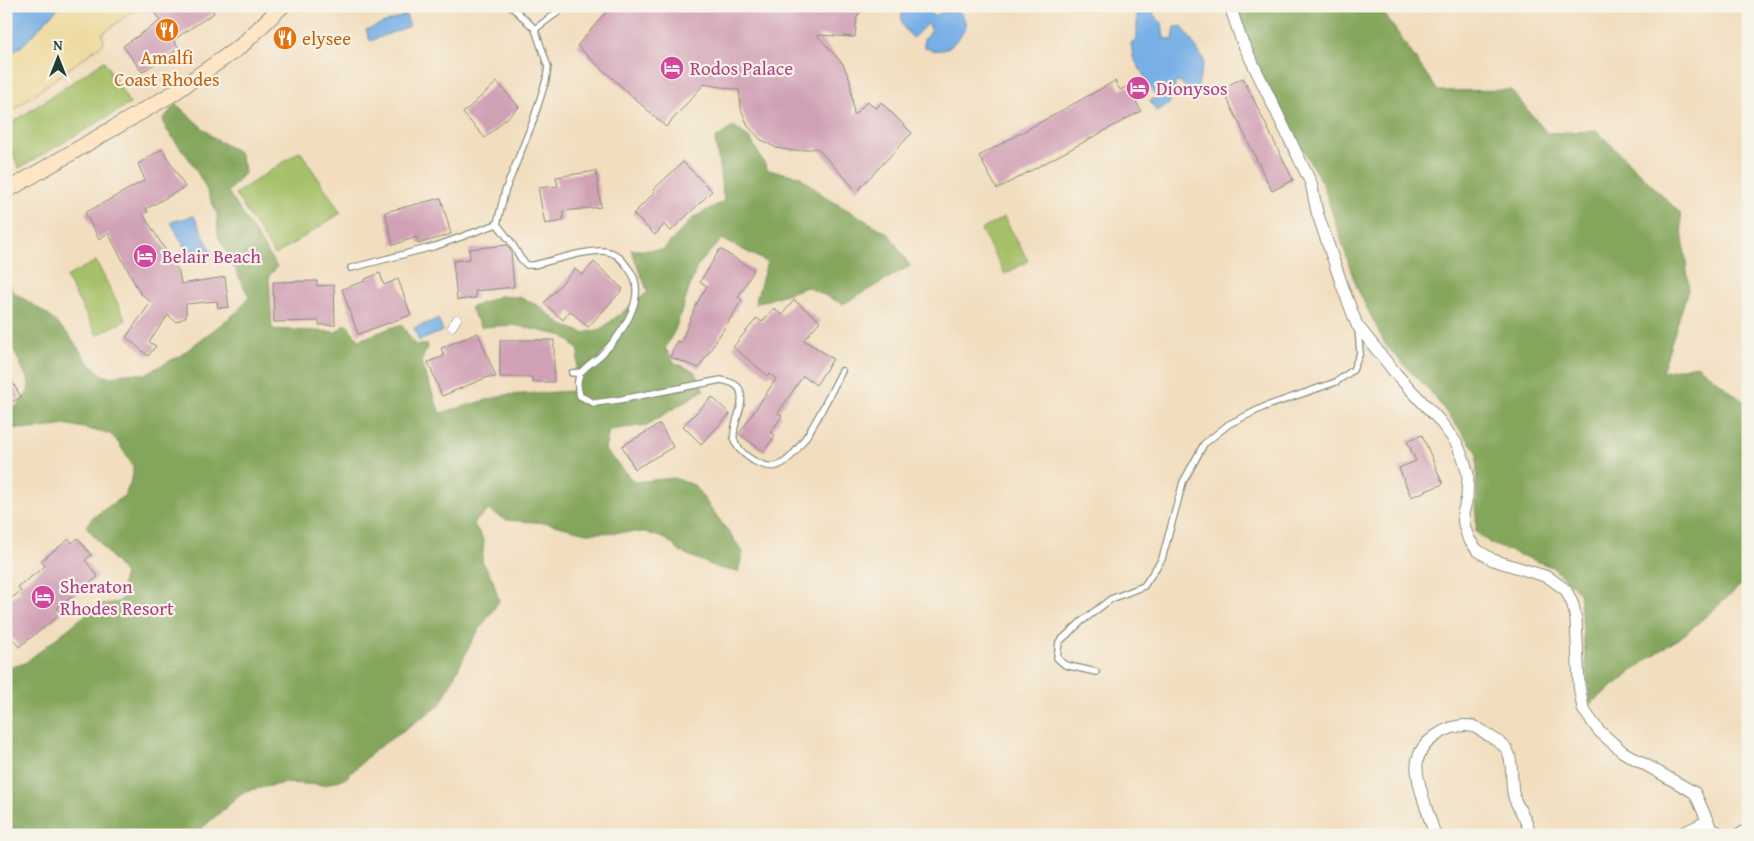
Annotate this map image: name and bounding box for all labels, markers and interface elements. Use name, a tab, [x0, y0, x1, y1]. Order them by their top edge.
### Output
restaurant icon: Amalfi Coast Rhodes	[154, 17, 180, 43]
place label: elysee	[302, 24, 351, 52]
restaurant icon: elysee	[272, 25, 298, 51]
north arrow	[32, 32, 82, 82]
text: N	[53, 35, 63, 55]
place label: Amalfi Coast Rhodes	[114, 43, 220, 93]
place label: Rodos Palace	[690, 54, 793, 82]
hotel icon: Rodos Palace	[659, 55, 685, 81]
place label: Dionysos	[1156, 74, 1227, 102]
hotel icon: Dionysos	[1125, 75, 1151, 101]
place label: Belair Beach	[162, 242, 261, 270]
hotel icon: Belair Beach	[132, 243, 158, 269]
place label: Sheraton Rhodes Resort	[60, 572, 174, 622]
hotel icon: Sheraton Rhodes Resort	[30, 584, 56, 610]

